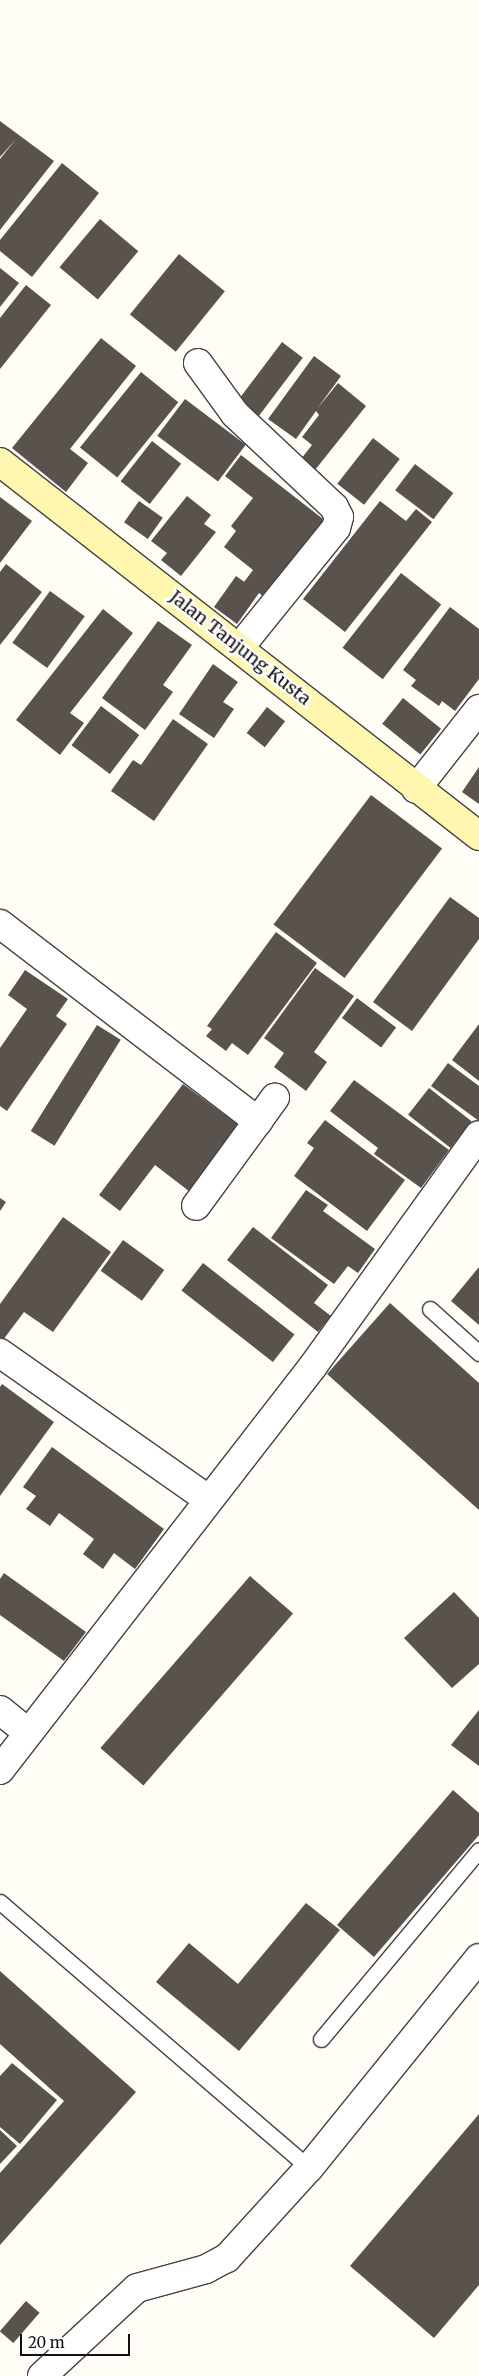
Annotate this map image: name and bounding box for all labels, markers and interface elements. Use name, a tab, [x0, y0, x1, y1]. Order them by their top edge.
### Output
street label: Jalan Tanjung Kusta	[165, 586, 315, 710]
scale bar	[22, 2324, 132, 2356]
text: 20 m	[28, 2333, 65, 2352]

